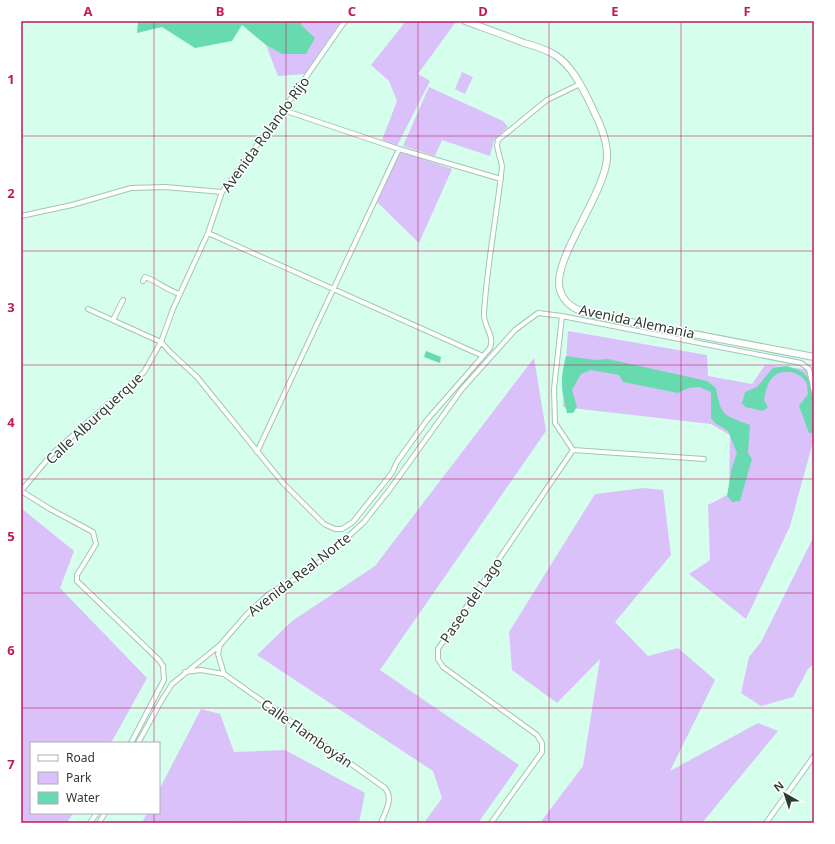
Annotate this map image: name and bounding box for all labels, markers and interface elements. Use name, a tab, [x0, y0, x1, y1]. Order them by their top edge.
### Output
text: A	[84, 2, 93, 20]
text: B	[216, 2, 224, 20]
text: C	[348, 2, 356, 20]
text: D	[478, 2, 488, 20]
text: E	[611, 2, 619, 20]
text: F	[743, 2, 751, 20]
text: 1	[7, 70, 15, 88]
street label: Avenida Rolando Rijo	[217, 72, 313, 196]
text: 2	[7, 184, 15, 202]
text: 3	[7, 298, 15, 316]
street label: Avenida Alemania	[577, 299, 697, 343]
street label: Calle Alburquerque	[41, 368, 147, 468]
text: 4	[7, 413, 15, 431]
text: 5	[7, 527, 15, 545]
street label: Avenida Real Norte	[244, 528, 355, 620]
street label: Paseo del Lago	[435, 554, 507, 646]
text: 6	[7, 641, 15, 659]
street label: Calle Flamboyán	[257, 694, 357, 772]
legend	[30, 742, 160, 814]
text: Road	[66, 749, 95, 766]
text: 7	[7, 755, 15, 773]
text: Park	[66, 769, 92, 786]
north arrow	[765, 774, 805, 814]
text: N	[770, 777, 787, 794]
text: Water	[66, 789, 100, 806]

